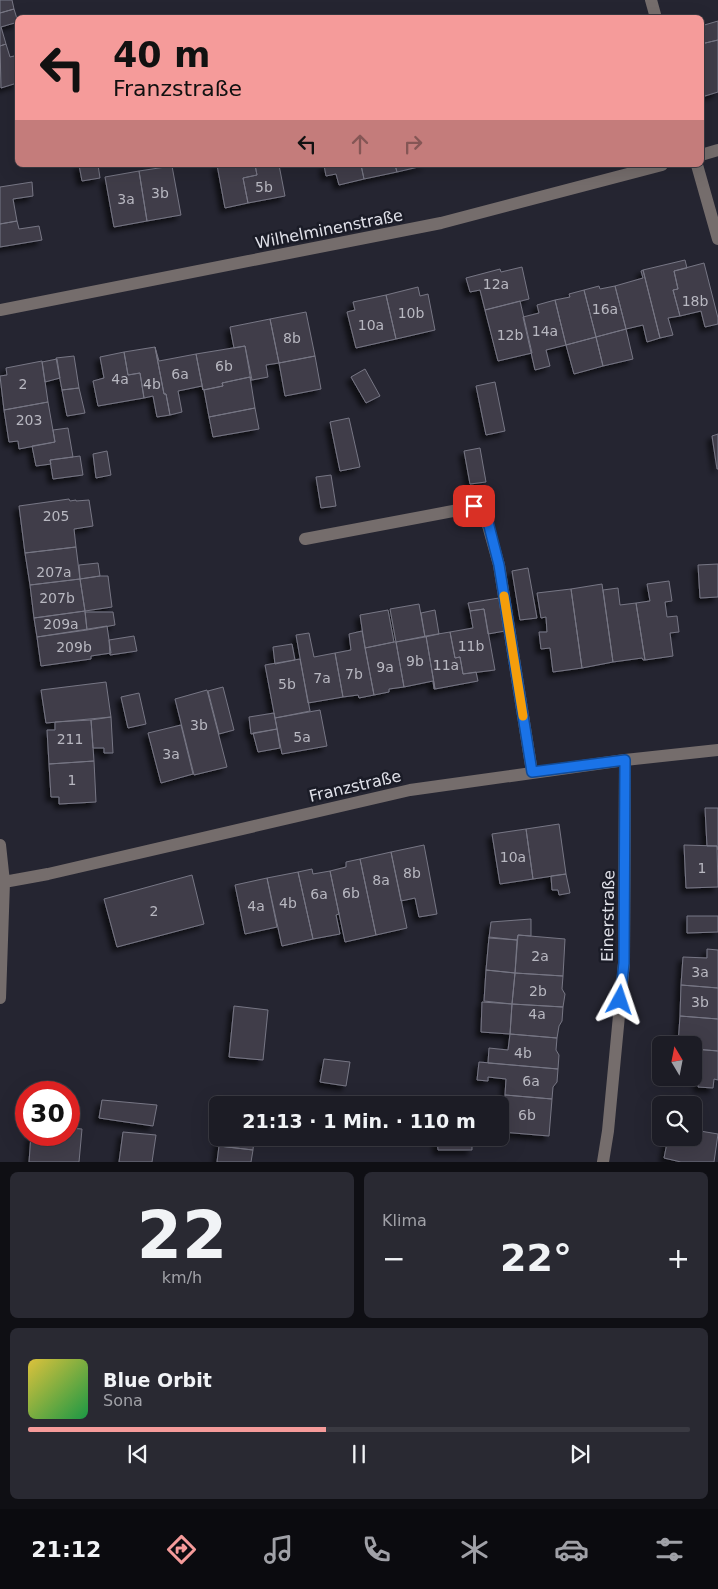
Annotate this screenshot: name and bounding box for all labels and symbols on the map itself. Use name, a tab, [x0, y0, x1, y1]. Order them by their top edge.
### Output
house number: 5b	[255, 179, 273, 195]
house number: 3b	[151, 185, 169, 201]
house number: 3a	[117, 191, 135, 207]
street label: Wilhelminenstraße	[254, 205, 404, 253]
house number: 12a	[483, 276, 509, 292]
house number: 18b	[682, 293, 708, 309]
house number: 16a	[592, 301, 618, 317]
house number: 10b	[398, 305, 424, 321]
house number: 10a	[358, 317, 384, 333]
house number: 14a	[532, 323, 558, 339]
house number: 12b	[497, 327, 523, 343]
house number: 8b	[283, 330, 301, 346]
house number: 6b	[215, 358, 233, 374]
house number: 6a	[171, 366, 189, 382]
house number: 4a	[111, 371, 129, 387]
house number: 2	[19, 376, 27, 392]
house number: 4b	[143, 376, 161, 392]
house number: 203	[16, 412, 42, 428]
pin	[453, 485, 495, 527]
house number: 205	[43, 508, 69, 524]
house number: 207a	[36, 564, 72, 580]
house number: 207b	[39, 590, 75, 606]
house number: 209a	[43, 616, 79, 632]
house number: 11b	[458, 638, 484, 654]
house number: 209b	[56, 639, 92, 655]
house number: 9b	[406, 653, 424, 669]
house number: 11a	[433, 657, 459, 673]
house number: 9a	[376, 659, 394, 675]
house number: 7b	[345, 666, 363, 682]
house number: 7a	[313, 670, 331, 686]
house number: 5b	[278, 676, 296, 692]
house number: 3b	[190, 717, 208, 733]
house number: 5a	[293, 729, 311, 745]
house number: 211	[57, 731, 83, 747]
house number: 3a	[162, 746, 180, 762]
street label: Franzstraße	[307, 766, 403, 806]
house number: 1	[68, 772, 76, 788]
house number: 10a	[500, 849, 526, 865]
house number: 1	[698, 860, 706, 876]
house number: 8b	[403, 865, 421, 881]
street label: Einerstraße	[598, 870, 618, 962]
house number: 8a	[372, 872, 390, 888]
house number: 6b	[342, 885, 360, 901]
house number: 6a	[310, 886, 328, 902]
house number: 4b	[279, 895, 297, 911]
house number: 4a	[247, 898, 265, 914]
house number: 2	[150, 903, 158, 919]
house number: 2a	[531, 948, 549, 964]
house number: 3a	[691, 964, 709, 980]
position arrow	[593, 973, 645, 1025]
house number: 2b	[529, 983, 547, 999]
house number: 3b	[691, 994, 709, 1010]
house number: 4a	[528, 1006, 546, 1022]
north arrow	[652, 1036, 702, 1086]
house number: 4b	[514, 1045, 532, 1061]
house number: 6a	[522, 1073, 540, 1089]
speed limit sign: 30	[15, 1081, 80, 1146]
house number: 6b	[518, 1107, 536, 1123]

